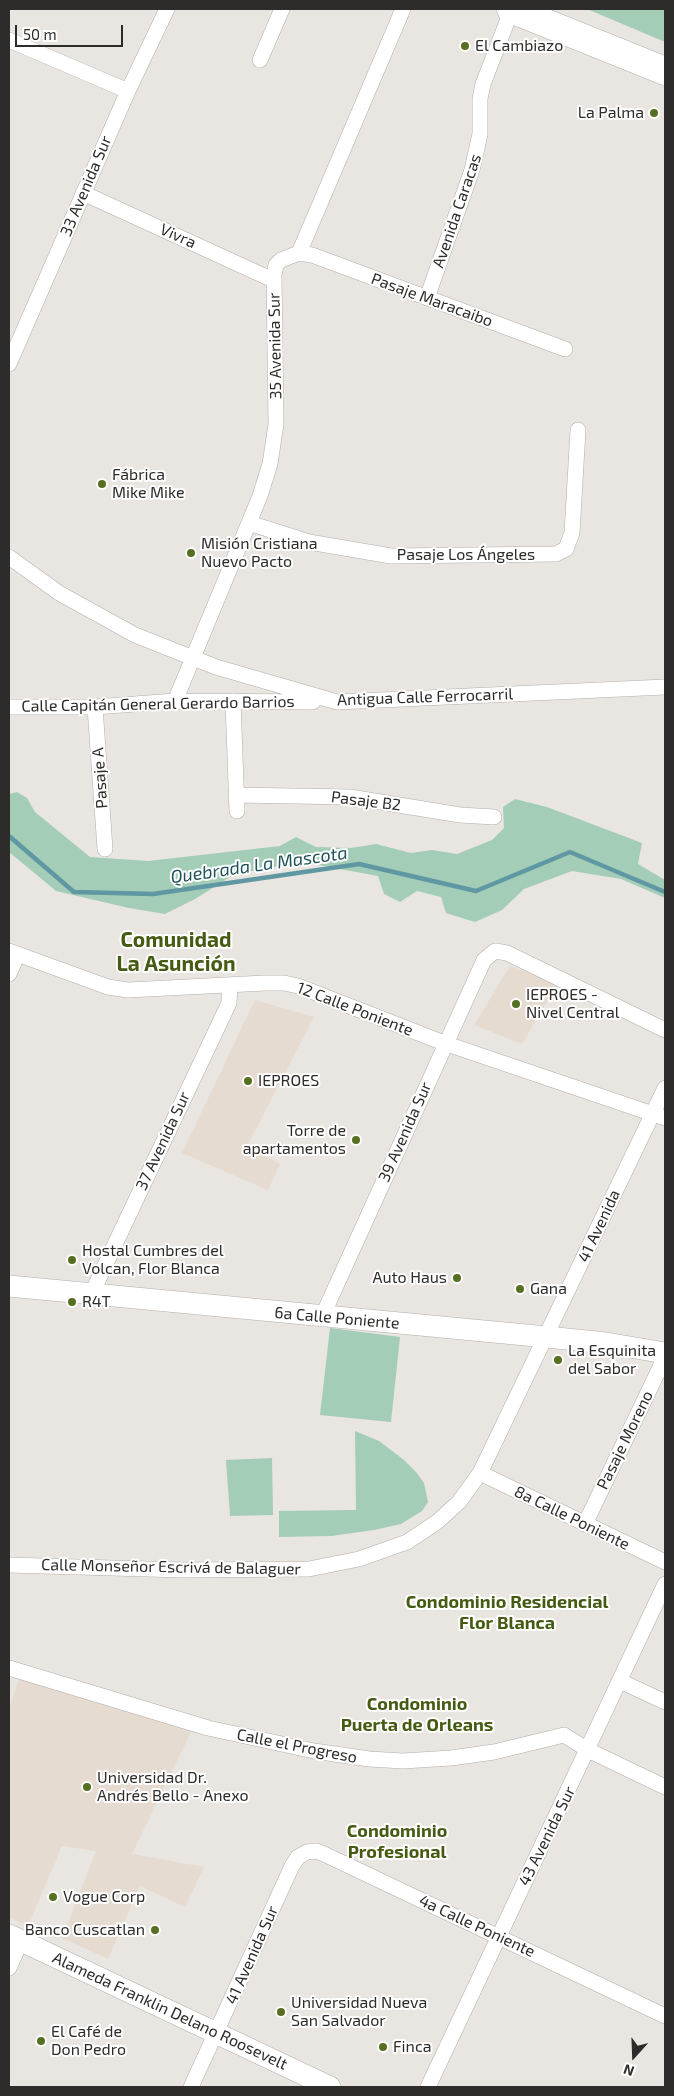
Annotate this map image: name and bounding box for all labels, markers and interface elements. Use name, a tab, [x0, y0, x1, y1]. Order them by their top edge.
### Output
scale bar	[18, 15, 125, 47]
text: 50 m	[23, 25, 57, 43]
place label: El Cambiazo	[475, 36, 563, 56]
marker: El Cambiazo	[459, 40, 471, 52]
place label: La Palma	[578, 103, 644, 123]
marker: La Palma	[648, 107, 660, 119]
street label: 33 Avenida Sur	[56, 133, 116, 239]
street label: Avenida Caracas	[429, 152, 485, 270]
street label: Vivra	[157, 220, 199, 252]
street label: Pasaje Maracaibo	[369, 269, 495, 331]
street label: 35 Avenida Sur	[264, 292, 286, 400]
place label: Fábrica Mike Mike	[112, 465, 185, 503]
marker: Fábrica Mike Mike	[96, 478, 108, 490]
place label: Misión Cristiana Nuevo Pacto	[201, 534, 318, 572]
street label: Pasaje Los Ángeles	[397, 545, 535, 565]
marker: Misión Cristiana Nuevo Pacto	[185, 547, 197, 559]
street label: Antigua Calle Ferrocarril	[337, 684, 513, 710]
street label: Calle Capitán General Gerardo Barrios	[21, 692, 295, 716]
street label: Pasaje A	[88, 747, 112, 809]
street label: Pasaje B2	[330, 787, 402, 815]
water label: Quebrada La Mascota	[169, 842, 349, 888]
district label: Comunidad La Asunción	[116, 927, 236, 977]
street label: 12 Calle Poniente	[294, 978, 416, 1040]
place label: IEPROES - Nivel Central	[526, 985, 620, 1023]
marker: IEPROES - Nivel Central	[510, 998, 522, 1010]
place label: IEPROES	[258, 1071, 319, 1091]
marker: IEPROES	[242, 1075, 254, 1087]
street label: 39 Avenida Sur	[374, 1079, 436, 1185]
street label: 37 Avenida Sur	[132, 1089, 194, 1193]
place label: Torre de apartamentos	[243, 1121, 346, 1159]
marker: Torre de apartamentos	[350, 1134, 362, 1146]
street label: 41 Avenida	[574, 1187, 624, 1265]
place label: Hostal Cumbres del Volcan, Flor Blanca	[82, 1241, 223, 1279]
marker: Hostal Cumbres del Volcan, Flor Blanca	[66, 1254, 78, 1266]
place label: Auto Haus	[372, 1268, 447, 1288]
marker: Auto Haus	[451, 1272, 463, 1284]
place label: Gana	[530, 1279, 567, 1299]
marker: Gana	[514, 1283, 526, 1295]
place label: R4T	[82, 1292, 111, 1312]
marker: R4T	[66, 1296, 78, 1308]
street label: 6a Calle Poniente	[274, 1303, 400, 1333]
place label: La Esquinita del Sabor	[568, 1341, 656, 1379]
marker: La Esquinita del Sabor	[552, 1354, 564, 1366]
street label: Pasaje Moreno	[593, 1387, 657, 1493]
street label: 8a Calle Poniente	[511, 1482, 633, 1554]
street label: Calle Monseñor Escrivá de Balaguer	[41, 1555, 301, 1579]
district label: Condominio Residencial Flor Blanca	[406, 1591, 608, 1634]
district label: Condominio Puerta de Orleans	[341, 1693, 493, 1736]
street label: Calle el Progreso	[235, 1725, 359, 1767]
place label: Universidad Dr. Andrés Bello - Anexo	[97, 1768, 249, 1806]
marker: Universidad Dr. Andrés Bello - Anexo	[81, 1781, 93, 1793]
street label: 43 Avenida Sur	[515, 1783, 579, 1889]
district label: Condominio Profesional	[347, 1820, 447, 1862]
place label: Vogue Corp	[63, 1887, 145, 1907]
marker: Vogue Corp	[47, 1891, 59, 1903]
street label: 4a Calle Poniente	[416, 1891, 538, 1961]
street label: 41 Avenida Sur	[222, 1903, 282, 2007]
place label: Banco Cuscatlan	[25, 1920, 145, 1940]
marker: Banco Cuscatlan	[149, 1924, 161, 1936]
street label: Alameda Franklin Delano Roosevelt	[49, 1948, 291, 2074]
place label: Universidad Nueva San Salvador	[291, 1993, 427, 2031]
marker: Universidad Nueva San Salvador	[275, 2006, 287, 2018]
place label: El Café de Don Pedro	[51, 2022, 126, 2060]
north arrow	[609, 2031, 659, 2081]
marker: El Café de Don Pedro	[35, 2035, 47, 2047]
place label: Finca	[393, 2037, 431, 2057]
marker: Finca	[377, 2041, 389, 2053]
text: N	[621, 2061, 636, 2080]

